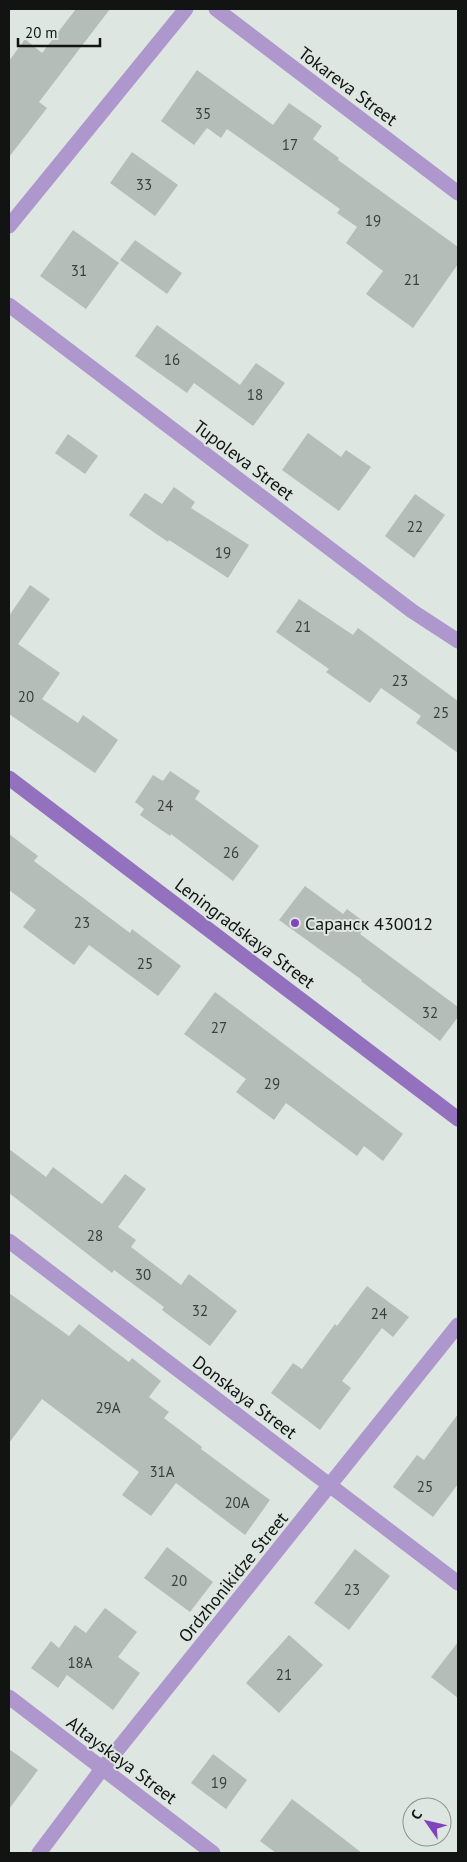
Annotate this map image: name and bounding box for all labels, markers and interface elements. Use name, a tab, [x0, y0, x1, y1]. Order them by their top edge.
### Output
scale bar	[18, 15, 100, 47]
text: 20 m	[25, 23, 58, 42]
street label: Tokareva Street	[294, 41, 402, 131]
house number: 35	[195, 104, 211, 123]
house number: 17	[282, 135, 298, 154]
house number: 33	[136, 175, 152, 194]
house number: 19	[365, 211, 381, 230]
house number: 31	[71, 261, 87, 280]
house number: 21	[404, 270, 420, 289]
house number: 16	[164, 350, 180, 369]
house number: 18	[247, 385, 263, 404]
street label: Tupoleva Street	[189, 415, 299, 505]
house number: 22	[407, 517, 423, 536]
house number: 19	[215, 543, 231, 562]
house number: 21	[295, 617, 311, 636]
house number: 23	[392, 671, 408, 690]
house number: 20	[18, 687, 34, 706]
house number: 25	[433, 703, 449, 722]
house number: 24	[157, 796, 173, 815]
house number: 26	[223, 843, 239, 862]
street label: Leningradskaya Street	[170, 873, 320, 993]
place label: Саранск 430012	[305, 912, 433, 935]
house number: 23	[74, 913, 90, 932]
marker: Саранск 430012	[289, 917, 301, 929]
house number: 25	[137, 954, 153, 973]
house number: 32	[422, 1003, 438, 1022]
house number: 27	[211, 1018, 227, 1037]
house number: 29	[264, 1074, 280, 1093]
house number: 28	[87, 1226, 103, 1245]
house number: 30	[135, 1265, 151, 1284]
house number: 32	[192, 1301, 208, 1320]
house number: 24	[371, 1304, 387, 1323]
street label: Donskaya Street	[188, 1350, 302, 1444]
house number: 29А	[95, 1398, 121, 1417]
house number: 31А	[149, 1462, 175, 1481]
house number: 25	[417, 1477, 433, 1496]
house number: 20А	[224, 1493, 250, 1512]
street label: Ordzhonikidze Street	[173, 1507, 293, 1647]
house number: 20	[171, 1571, 187, 1590]
house number: 23	[344, 1580, 360, 1599]
house number: 18А	[67, 1653, 93, 1672]
house number: 21	[276, 1665, 292, 1684]
street label: Altayskaya Street	[62, 1711, 182, 1809]
house number: 19	[211, 1773, 227, 1792]
north arrow	[402, 1797, 452, 1847]
text: С	[407, 1806, 426, 1823]

